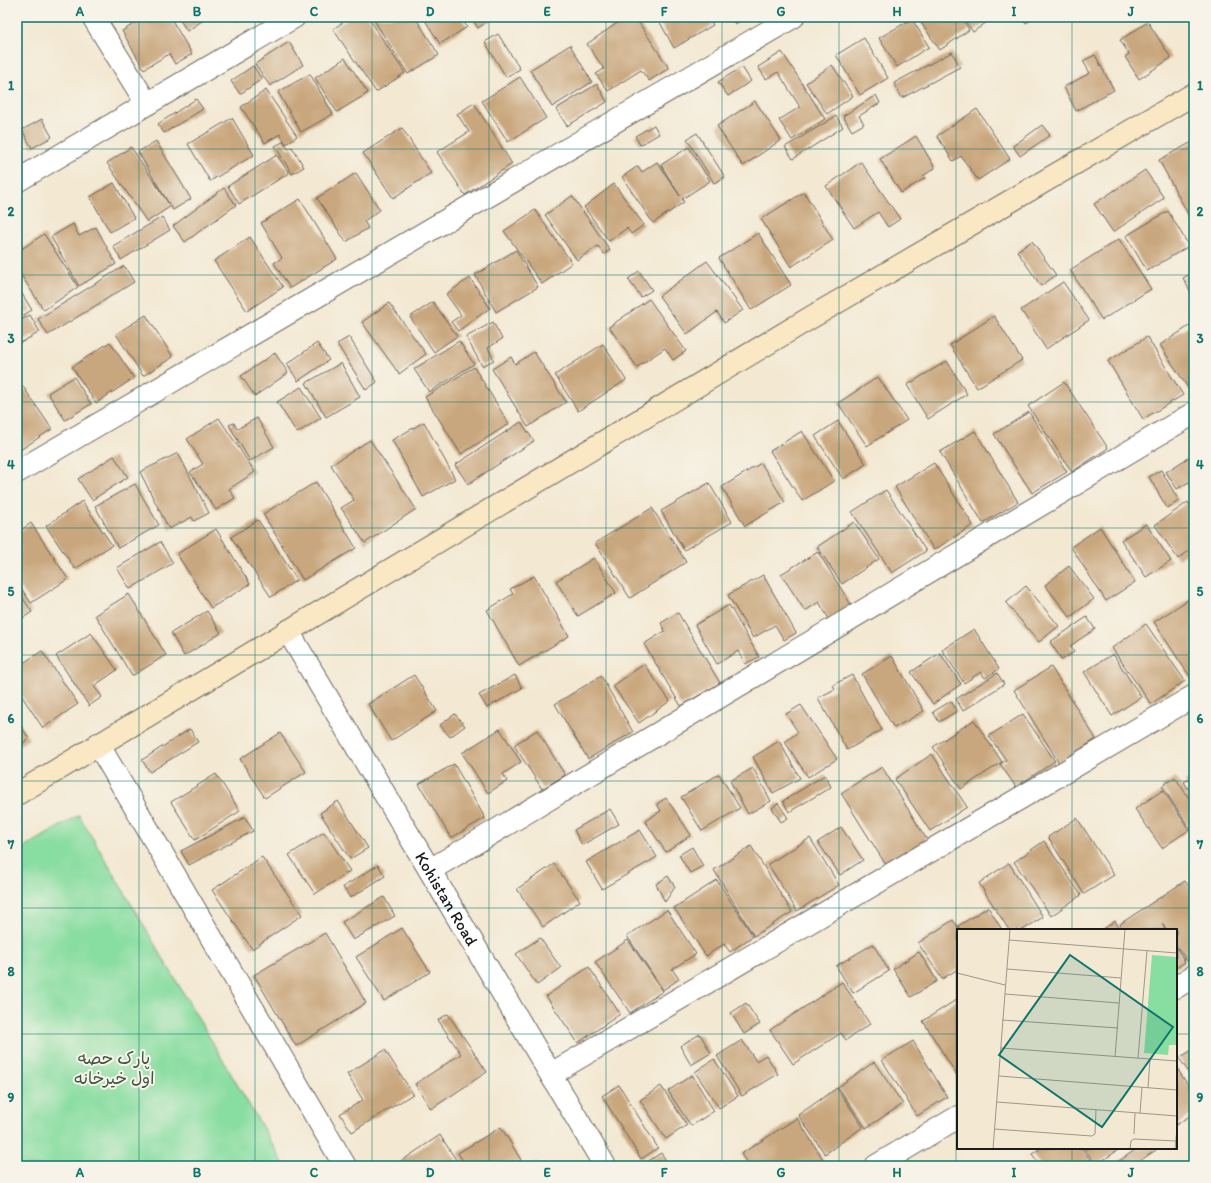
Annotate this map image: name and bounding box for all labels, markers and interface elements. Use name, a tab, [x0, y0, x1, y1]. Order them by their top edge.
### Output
text: A	[75, 4, 85, 19]
text: B	[193, 4, 202, 19]
text: C	[310, 4, 319, 19]
text: D	[426, 4, 435, 19]
text: E	[543, 4, 551, 19]
text: F	[661, 4, 668, 19]
text: G	[777, 4, 786, 19]
text: H	[893, 4, 902, 19]
text: I	[1012, 4, 1017, 19]
text: J	[1127, 4, 1135, 19]
text: 1	[8, 78, 14, 93]
text: 1	[1197, 78, 1203, 93]
text: 2	[8, 204, 15, 219]
text: 2	[1197, 204, 1204, 219]
text: 3	[7, 331, 15, 346]
text: 3	[1196, 331, 1204, 346]
text: 4	[7, 457, 15, 472]
text: 4	[1196, 457, 1204, 472]
text: 5	[8, 584, 15, 599]
text: 5	[1197, 584, 1204, 599]
text: 6	[8, 711, 15, 726]
text: 6	[1197, 711, 1204, 726]
text: 7	[7, 837, 15, 852]
text: 7	[1196, 837, 1204, 852]
street label: Kohistan Road	[411, 848, 482, 949]
inset map	[957, 929, 1177, 1149]
text: 8	[7, 964, 15, 979]
text: 8	[1196, 964, 1204, 979]
park label: پارک حصه اول خیرخانه	[74, 1048, 154, 1088]
text: 9	[8, 1090, 15, 1105]
text: 9	[1197, 1090, 1204, 1105]
text: A	[75, 1165, 85, 1180]
text: B	[193, 1165, 202, 1180]
text: C	[310, 1165, 319, 1180]
text: D	[426, 1165, 435, 1180]
text: E	[543, 1165, 551, 1180]
text: F	[661, 1165, 668, 1180]
text: G	[777, 1165, 786, 1180]
text: H	[893, 1165, 902, 1180]
text: I	[1012, 1165, 1017, 1180]
text: J	[1127, 1165, 1135, 1180]

